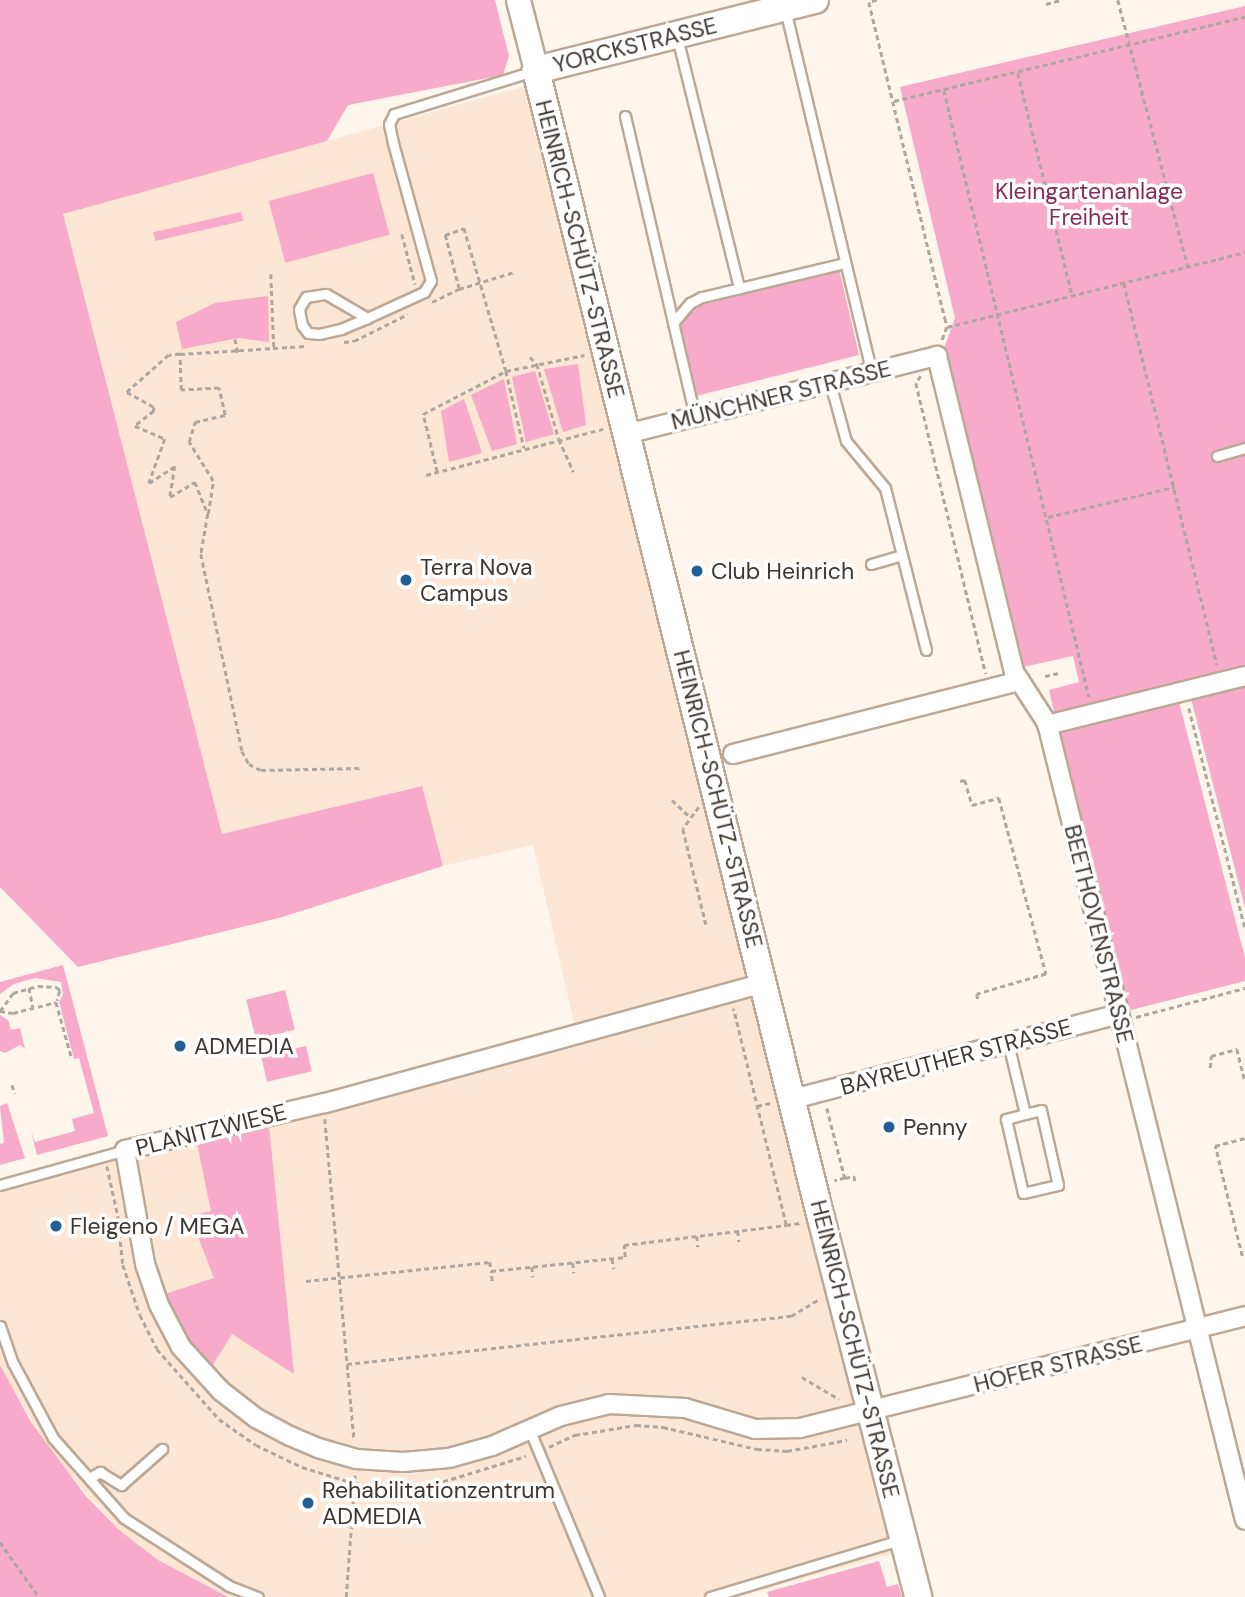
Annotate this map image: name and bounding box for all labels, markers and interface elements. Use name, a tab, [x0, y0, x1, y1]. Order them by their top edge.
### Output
street label: YORCKSTRASSE	[550, 11, 720, 79]
street label: HEINRICH-SCHÜTZ-STRASSE	[530, 97, 630, 401]
park label: Kleingartenanlage Freiheit	[995, 177, 1183, 231]
street label: MÜNCHNER STRASSE	[668, 354, 894, 436]
place label: Terra Nova Campus	[420, 553, 533, 607]
place label: Club Heinrich	[711, 557, 854, 585]
marker: Club Heinrich	[689, 563, 705, 579]
marker: Terra Nova Campus	[398, 572, 414, 588]
street label: HEINRICH-SCHÜTZ-STRASSE	[668, 647, 768, 951]
street label: BEETHOVENSTRASSE	[1058, 822, 1140, 1046]
street label: BAYREUTHER STRASSE	[837, 1013, 1075, 1101]
place label: ADMEDIA	[194, 1032, 294, 1060]
marker: ADMEDIA	[172, 1038, 188, 1054]
street label: PLANITZWIESE	[133, 1098, 289, 1162]
place label: Penny	[903, 1113, 968, 1141]
marker: Penny	[881, 1119, 897, 1135]
street label: HEINRICH-SCHÜTZ-STRASSE	[805, 1197, 905, 1501]
place label: Fleigeno / MEGA	[70, 1212, 245, 1240]
marker: Fleigeno / MEGA	[48, 1218, 64, 1234]
street label: HOFER STRASSE	[971, 1330, 1145, 1398]
place label: Rehabilitationzentrum ADMEDIA	[322, 1476, 555, 1530]
marker: Rehabilitationzentrum ADMEDIA	[300, 1495, 316, 1511]

